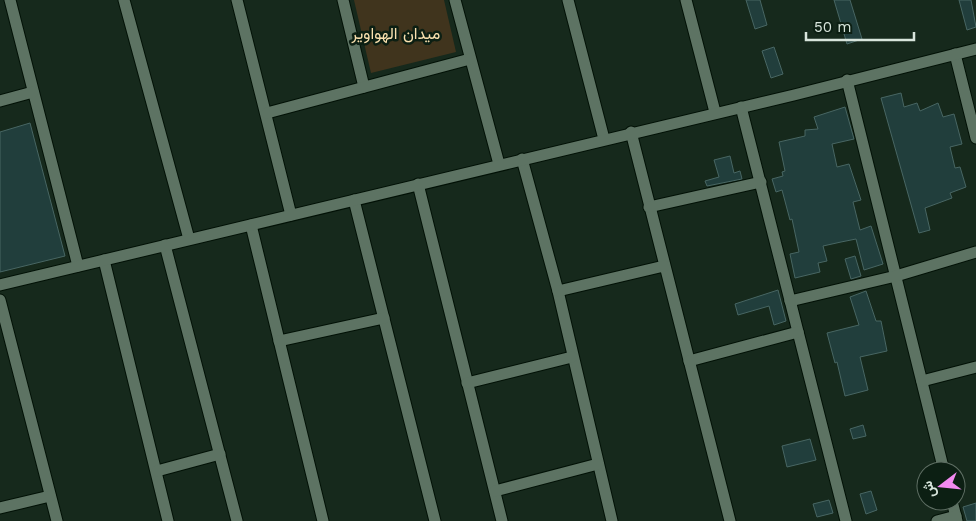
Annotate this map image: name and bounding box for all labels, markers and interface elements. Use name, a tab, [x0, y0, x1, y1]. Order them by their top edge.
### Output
scale bar	[806, 10, 914, 42]
text: 50 m	[814, 18, 851, 36]
park label: ميدان الهواوير	[351, 24, 440, 44]
north arrow	[916, 461, 966, 511]
text: ش	[918, 479, 939, 500]

